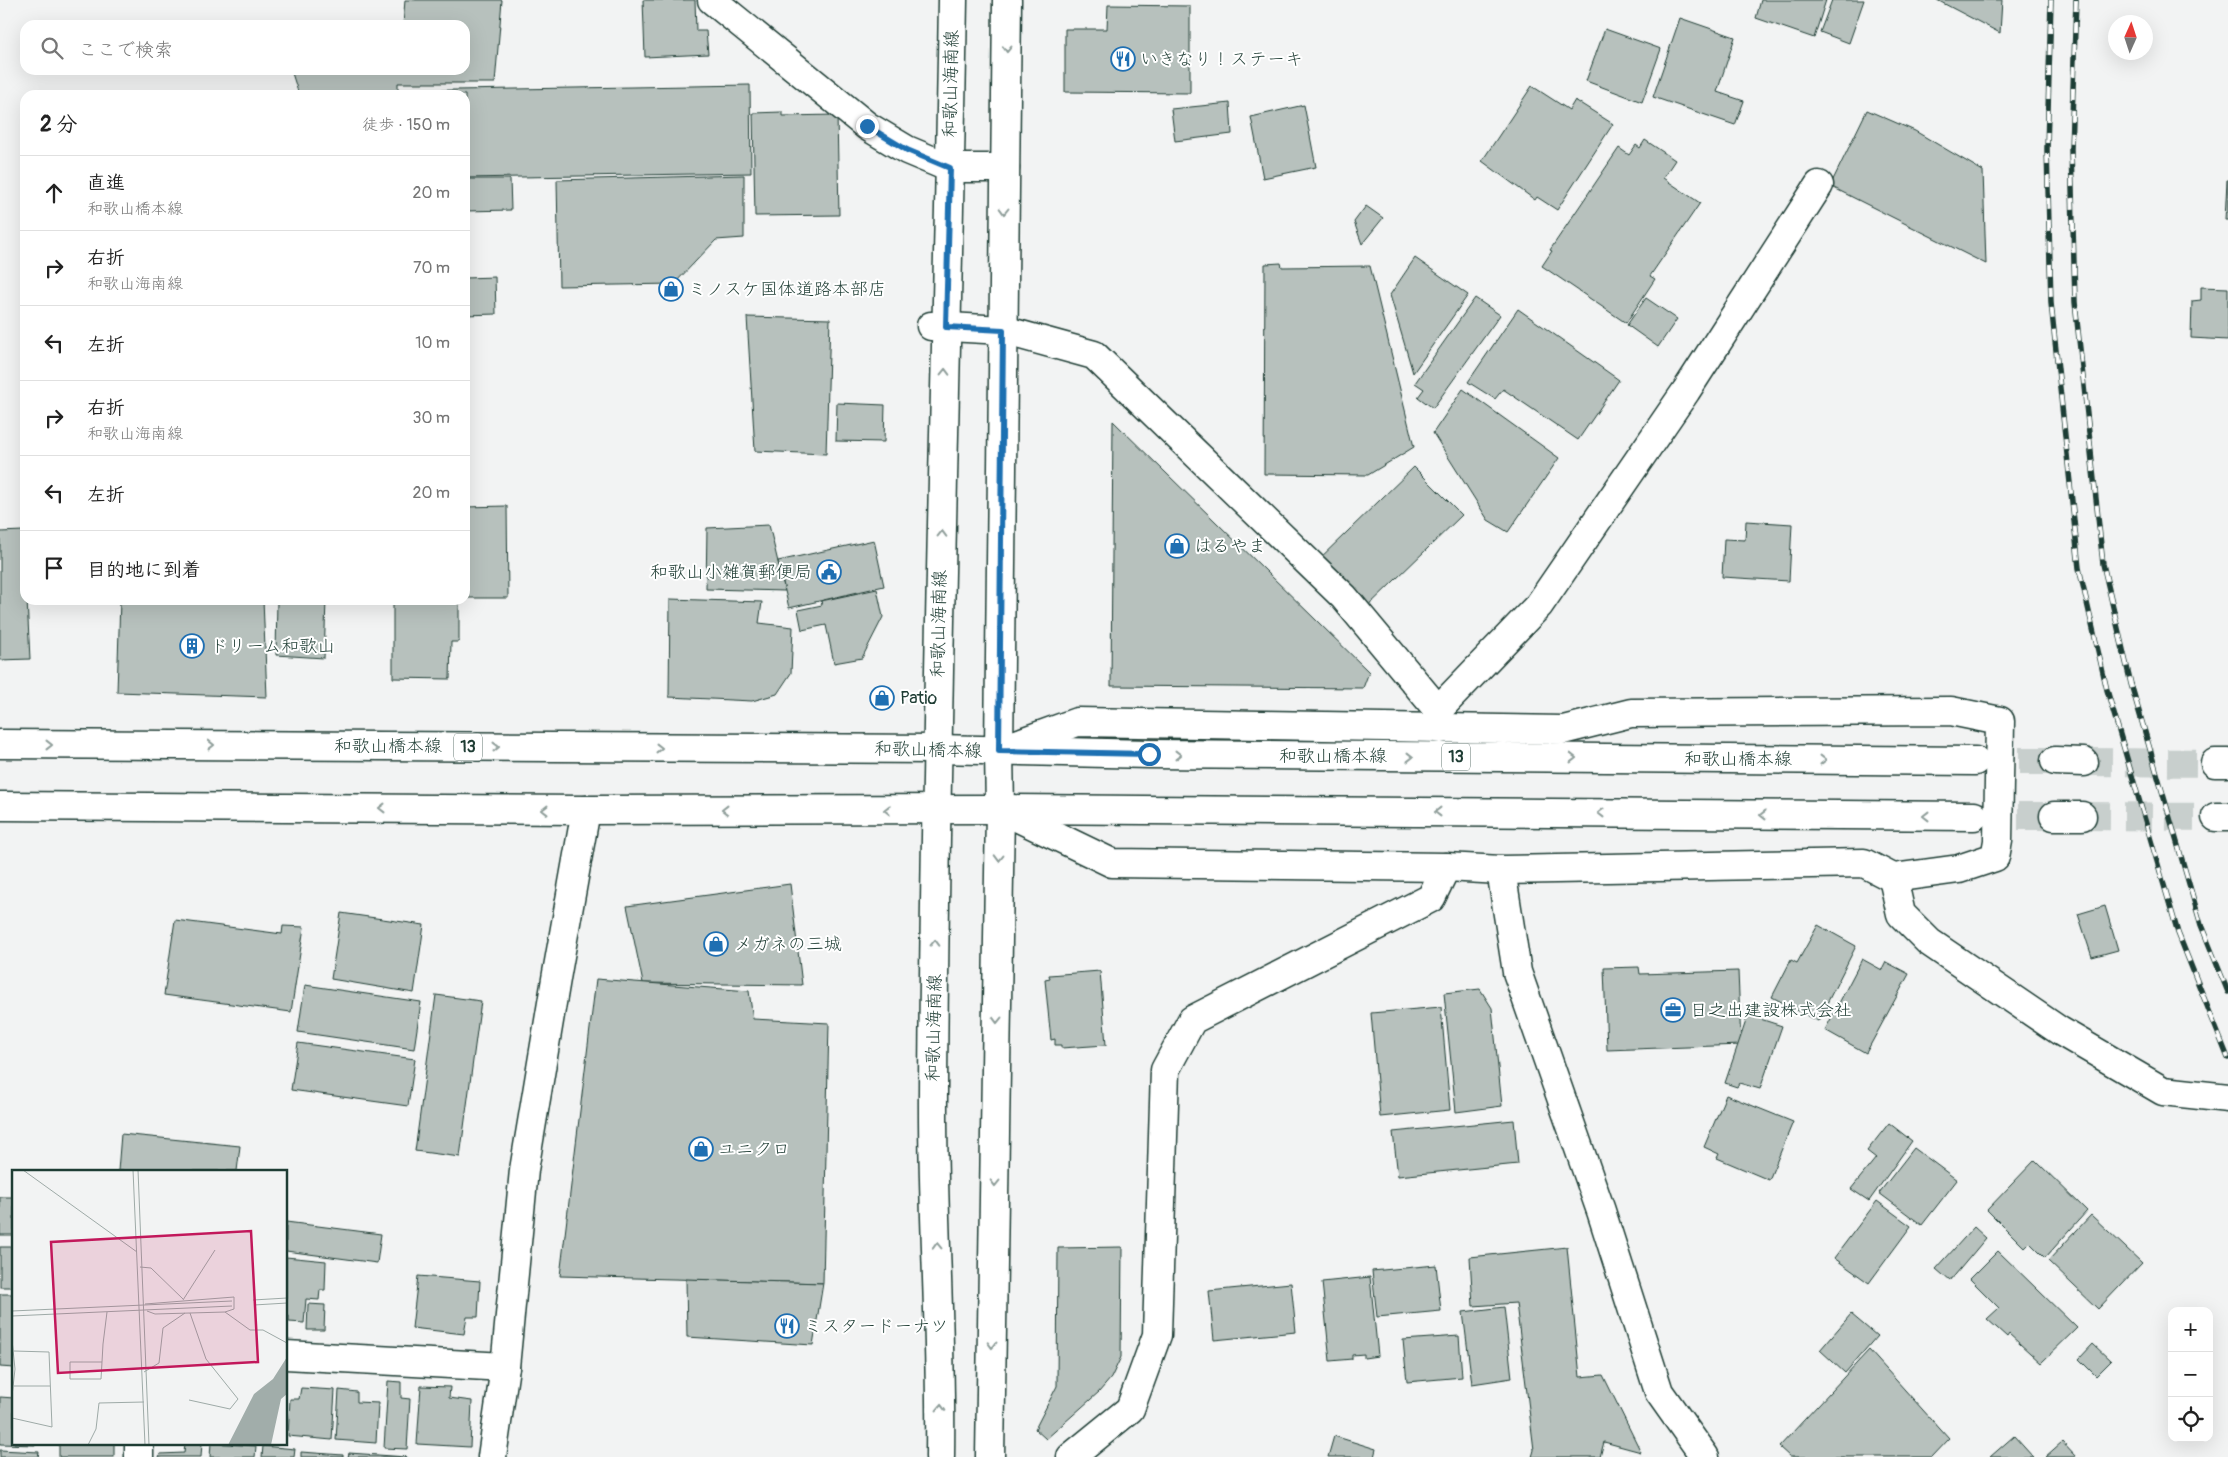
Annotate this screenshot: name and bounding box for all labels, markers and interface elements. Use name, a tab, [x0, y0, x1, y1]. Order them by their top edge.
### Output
north arrow	[2108, 15, 2153, 60]
search box	[20, 20, 470, 75]
street label: 和歌山海南線	[939, 30, 963, 138]
icon: search	[38, 34, 66, 62]
text: ここで検索	[78, 38, 173, 62]
one-way arrow	[1001, 45, 1012, 53]
restaurant icon: いきなり！ステーキ	[1110, 46, 1136, 72]
place label: いきなり！ステーキ	[1140, 48, 1303, 71]
text: 2 分	[40, 111, 77, 138]
text: 徒歩 · 150 m	[362, 115, 450, 135]
route end	[856, 115, 879, 138]
text: 直進	[87, 171, 125, 195]
icon: ahead	[40, 179, 68, 207]
text: 20 m	[412, 183, 450, 203]
text: 和歌山橋本線	[87, 199, 183, 219]
one-way arrow	[999, 208, 1009, 215]
text: 右折	[87, 246, 125, 270]
icon: right	[40, 254, 68, 282]
text: 70 m	[413, 258, 450, 278]
text: 和歌山海南線	[87, 274, 183, 294]
shop icon: ミノスケ国体道路本部店	[658, 276, 684, 302]
place label: ミノスケ国体道路本部店	[688, 278, 886, 301]
icon: left	[40, 329, 68, 357]
text: 左折	[87, 333, 125, 357]
text: 10 m	[415, 333, 450, 353]
one-way arrow	[940, 368, 950, 376]
text: 右折	[87, 396, 125, 420]
icon: right	[40, 404, 68, 432]
text: 30 m	[412, 408, 450, 428]
text: 和歌山海南線	[87, 424, 183, 444]
icon: left	[40, 479, 68, 507]
text: 左折	[87, 483, 125, 507]
text: 20 m	[412, 483, 450, 503]
one-way arrow	[936, 530, 947, 538]
shop icon: はるやま	[1164, 533, 1190, 559]
place label: はるやま	[1194, 535, 1266, 558]
icon: arrive	[40, 554, 68, 582]
text: 目的地に到着	[87, 558, 201, 582]
public building icon: 和歌山小雑賀郵便局	[816, 559, 842, 585]
place label: 和歌山小雑賀郵便局	[650, 561, 812, 584]
street label: 和歌山海南線	[927, 570, 951, 678]
building icon: ドリーム和歌山	[179, 633, 205, 659]
place label: ドリーム和歌山	[210, 635, 335, 658]
shop icon: Patio	[869, 685, 895, 711]
place label: Patio	[900, 687, 938, 710]
road number: 13	[454, 734, 482, 760]
street label: 和歌山橋本線	[334, 735, 442, 758]
street label: 和歌山橋本線	[874, 738, 982, 762]
one-way arrow	[45, 740, 53, 750]
one-way arrow	[208, 740, 215, 750]
one-way arrow	[492, 742, 500, 752]
one-way arrow	[655, 743, 663, 753]
route start	[1138, 743, 1161, 766]
road number: 13	[1442, 744, 1470, 770]
street label: 和歌山橋本線	[1279, 745, 1387, 768]
street label: 和歌山橋本線	[1684, 748, 1792, 771]
one-way arrow	[1174, 750, 1182, 760]
one-way arrow	[1407, 752, 1415, 762]
one-way arrow	[1570, 753, 1577, 763]
one-way arrow	[1820, 755, 1827, 765]
one-way arrow	[378, 803, 386, 813]
one-way arrow	[541, 805, 548, 815]
one-way arrow	[721, 805, 728, 815]
one-way arrow	[883, 805, 891, 815]
one-way arrow	[1434, 807, 1442, 817]
one-way arrow	[1596, 808, 1604, 818]
one-way arrow	[1759, 810, 1766, 820]
one-way arrow	[1921, 811, 1929, 821]
one-way arrow	[994, 854, 1005, 862]
shop icon: メガネの三城	[703, 931, 729, 957]
place label: メガネの三城	[734, 933, 842, 956]
one-way arrow	[930, 939, 940, 947]
street label: 和歌山海南線	[922, 974, 946, 1082]
office icon: 日之出建設株式会社	[1660, 997, 1686, 1023]
place label: 日之出建設株式会社	[1690, 999, 1852, 1022]
one-way arrow	[992, 1017, 1003, 1025]
shop icon: ユニクロ	[688, 1136, 714, 1162]
place label: ユニクロ	[718, 1138, 790, 1161]
inset map	[12, 1170, 288, 1444]
one-way arrow	[990, 1180, 1000, 1187]
one-way arrow	[932, 1242, 943, 1250]
map controls	[2168, 1307, 2213, 1442]
button: +	[2168, 1307, 2213, 1352]
restaurant icon: ミスタードーナツ	[774, 1313, 800, 1339]
place label: ミスタードーナツ	[804, 1315, 948, 1338]
one-way arrow	[987, 1342, 997, 1350]
button: −	[2168, 1352, 2213, 1397]
button: locate	[2168, 1397, 2213, 1442]
one-way arrow	[936, 1404, 946, 1412]

